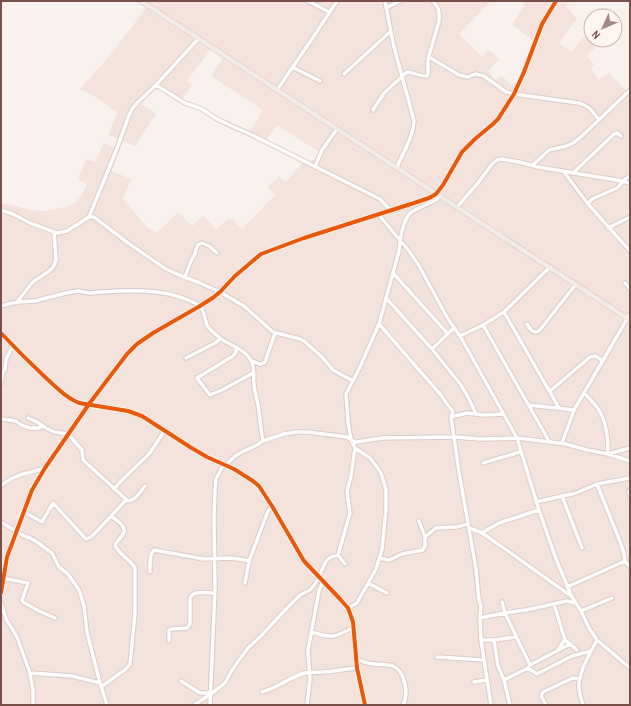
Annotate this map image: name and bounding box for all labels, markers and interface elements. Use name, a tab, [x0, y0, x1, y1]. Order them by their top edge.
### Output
north arrow	[583, 8, 623, 48]
text: N	[589, 28, 603, 42]

